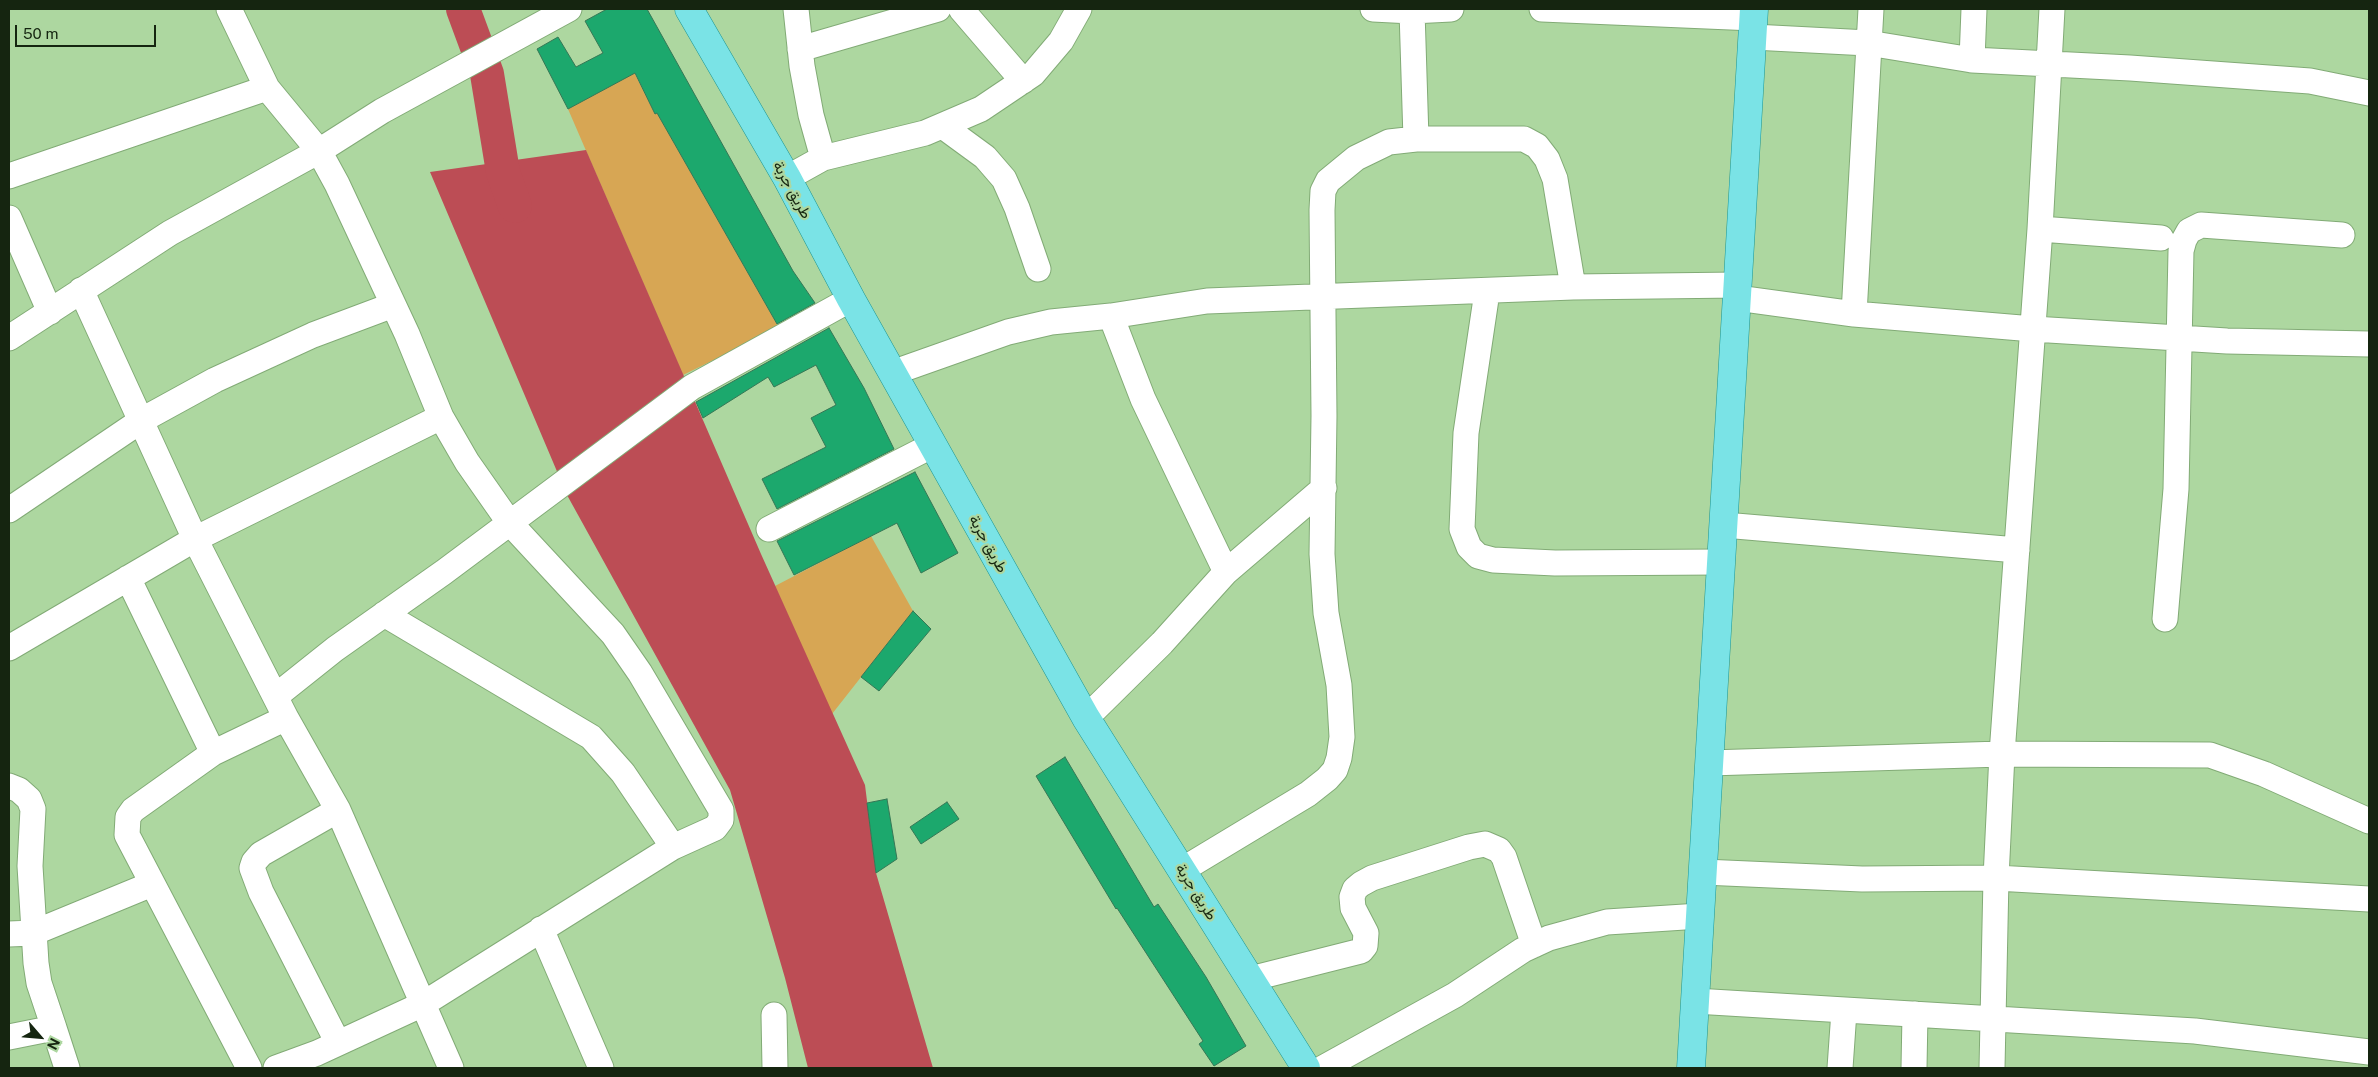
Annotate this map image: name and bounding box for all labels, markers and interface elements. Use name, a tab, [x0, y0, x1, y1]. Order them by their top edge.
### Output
scale bar	[18, 15, 159, 47]
text: 50 m	[23, 25, 58, 42]
street label: طريق جربة	[769, 158, 815, 222]
street label: طريق جربة	[965, 512, 1011, 576]
street label: طريق جربة	[1172, 860, 1220, 924]
north arrow	[15, 1012, 65, 1062]
text: N	[44, 1035, 63, 1052]

